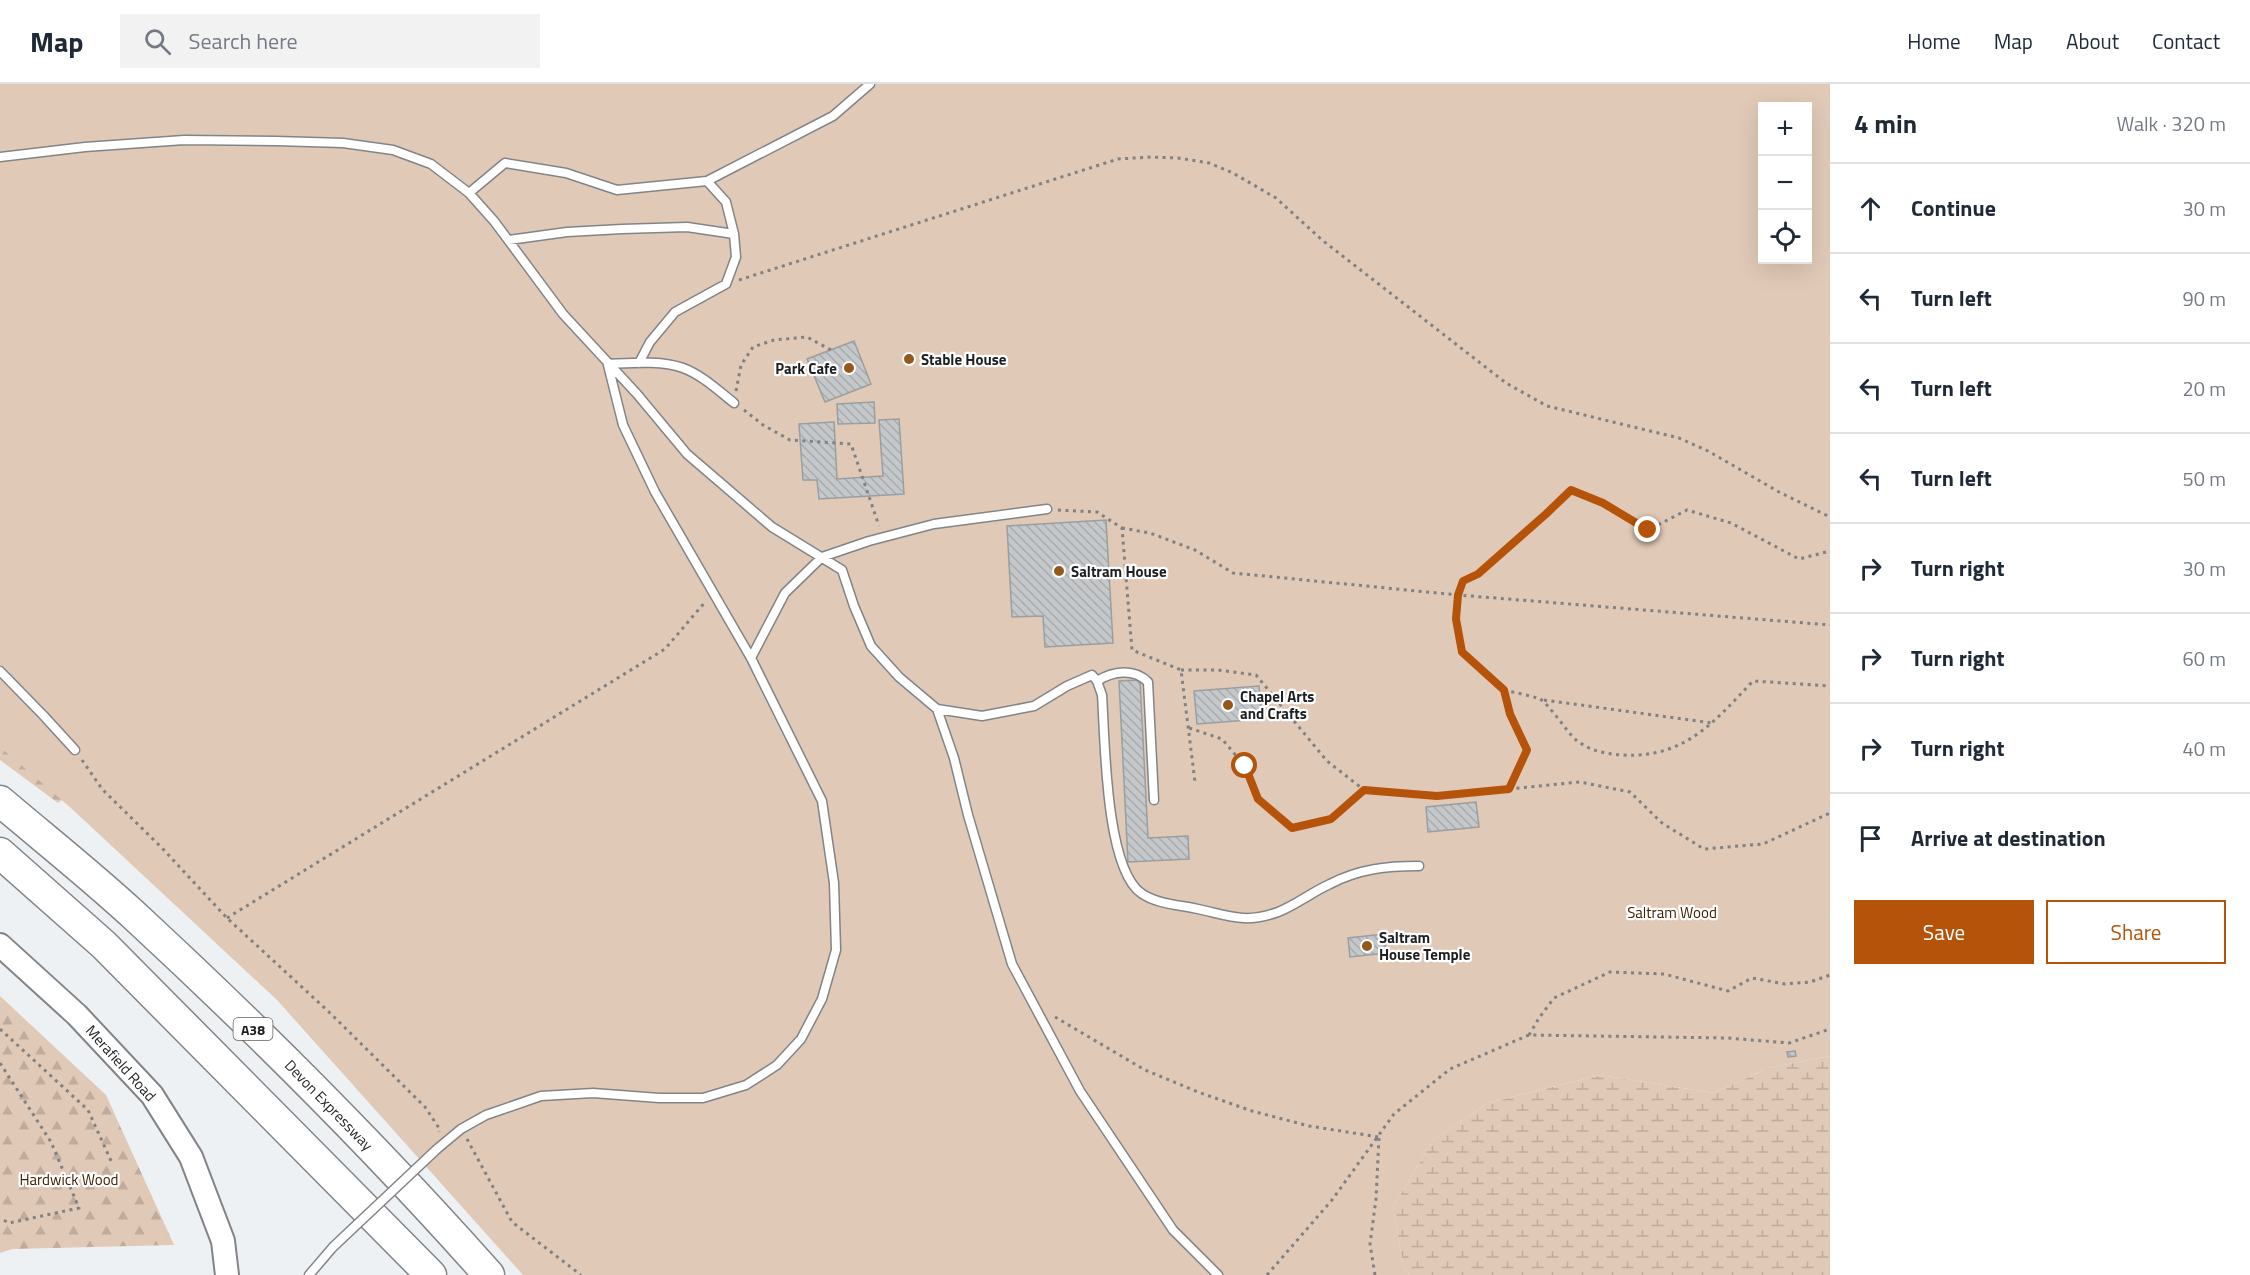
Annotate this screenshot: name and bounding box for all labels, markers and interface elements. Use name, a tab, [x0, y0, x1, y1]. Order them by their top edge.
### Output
search box	[120, 14, 540, 68]
text: Map	[30, 20, 84, 63]
text: Search here	[189, 24, 298, 58]
icon: search	[141, 25, 174, 58]
text: Home	[1907, 25, 1961, 57]
text: Map	[1994, 25, 2033, 57]
text: About	[2066, 25, 2119, 57]
text: Contact	[2152, 25, 2220, 57]
map controls	[1758, 102, 1812, 264]
button: +	[1758, 102, 1812, 156]
text: 4 min	[1854, 104, 1917, 143]
text: Walk · 320 m	[2117, 108, 2226, 139]
button: −	[1758, 156, 1812, 210]
text: Continue	[1911, 191, 1996, 225]
icon: ahead	[1854, 192, 1887, 225]
text: 30 m	[2182, 193, 2226, 224]
button: locate	[1758, 210, 1812, 264]
text: Turn left	[1911, 281, 1992, 315]
icon: left	[1854, 282, 1887, 315]
text: 90 m	[2182, 283, 2226, 314]
place label: Stable House	[921, 348, 1007, 371]
marker: Stable House	[902, 352, 916, 366]
place label: Park Cafe	[775, 357, 837, 380]
marker: Park Cafe	[842, 361, 856, 375]
text: Turn left	[1911, 371, 1992, 405]
icon: left	[1854, 372, 1887, 405]
text: 20 m	[2182, 373, 2226, 404]
text: Turn left	[1911, 461, 1992, 495]
icon: left	[1854, 462, 1887, 495]
text: 50 m	[2182, 463, 2226, 494]
route end	[1634, 516, 1660, 542]
text: Turn right	[1911, 551, 2005, 585]
icon: right	[1854, 552, 1887, 585]
text: 30 m	[2182, 553, 2226, 584]
place label: Saltram House	[1071, 560, 1167, 583]
marker: Saltram House	[1052, 564, 1066, 578]
text: Turn right	[1911, 641, 2005, 675]
icon: right	[1854, 642, 1887, 675]
text: 60 m	[2182, 643, 2226, 674]
place label: Chapel Arts and Crafts	[1240, 685, 1314, 725]
marker: Chapel Arts and Crafts	[1221, 698, 1235, 712]
text: Turn right	[1911, 731, 2005, 765]
icon: right	[1854, 732, 1887, 765]
text: 40 m	[2182, 733, 2226, 764]
route start	[1231, 752, 1257, 778]
text: Arrive at destination	[1911, 821, 2106, 855]
icon: arrive	[1854, 822, 1887, 855]
button: Save	[1854, 900, 2034, 964]
button: Share	[2046, 900, 2226, 964]
park label: Saltram Wood	[1627, 901, 1717, 924]
place label: Saltram House Temple	[1379, 926, 1471, 966]
marker: Saltram House Temple	[1360, 939, 1374, 953]
road number: A38	[234, 1018, 272, 1040]
street label: Merafield Road	[80, 1020, 162, 1106]
street label: Devon Expressway	[279, 1054, 379, 1156]
park label: Hardwick Wood	[19, 1168, 119, 1191]

